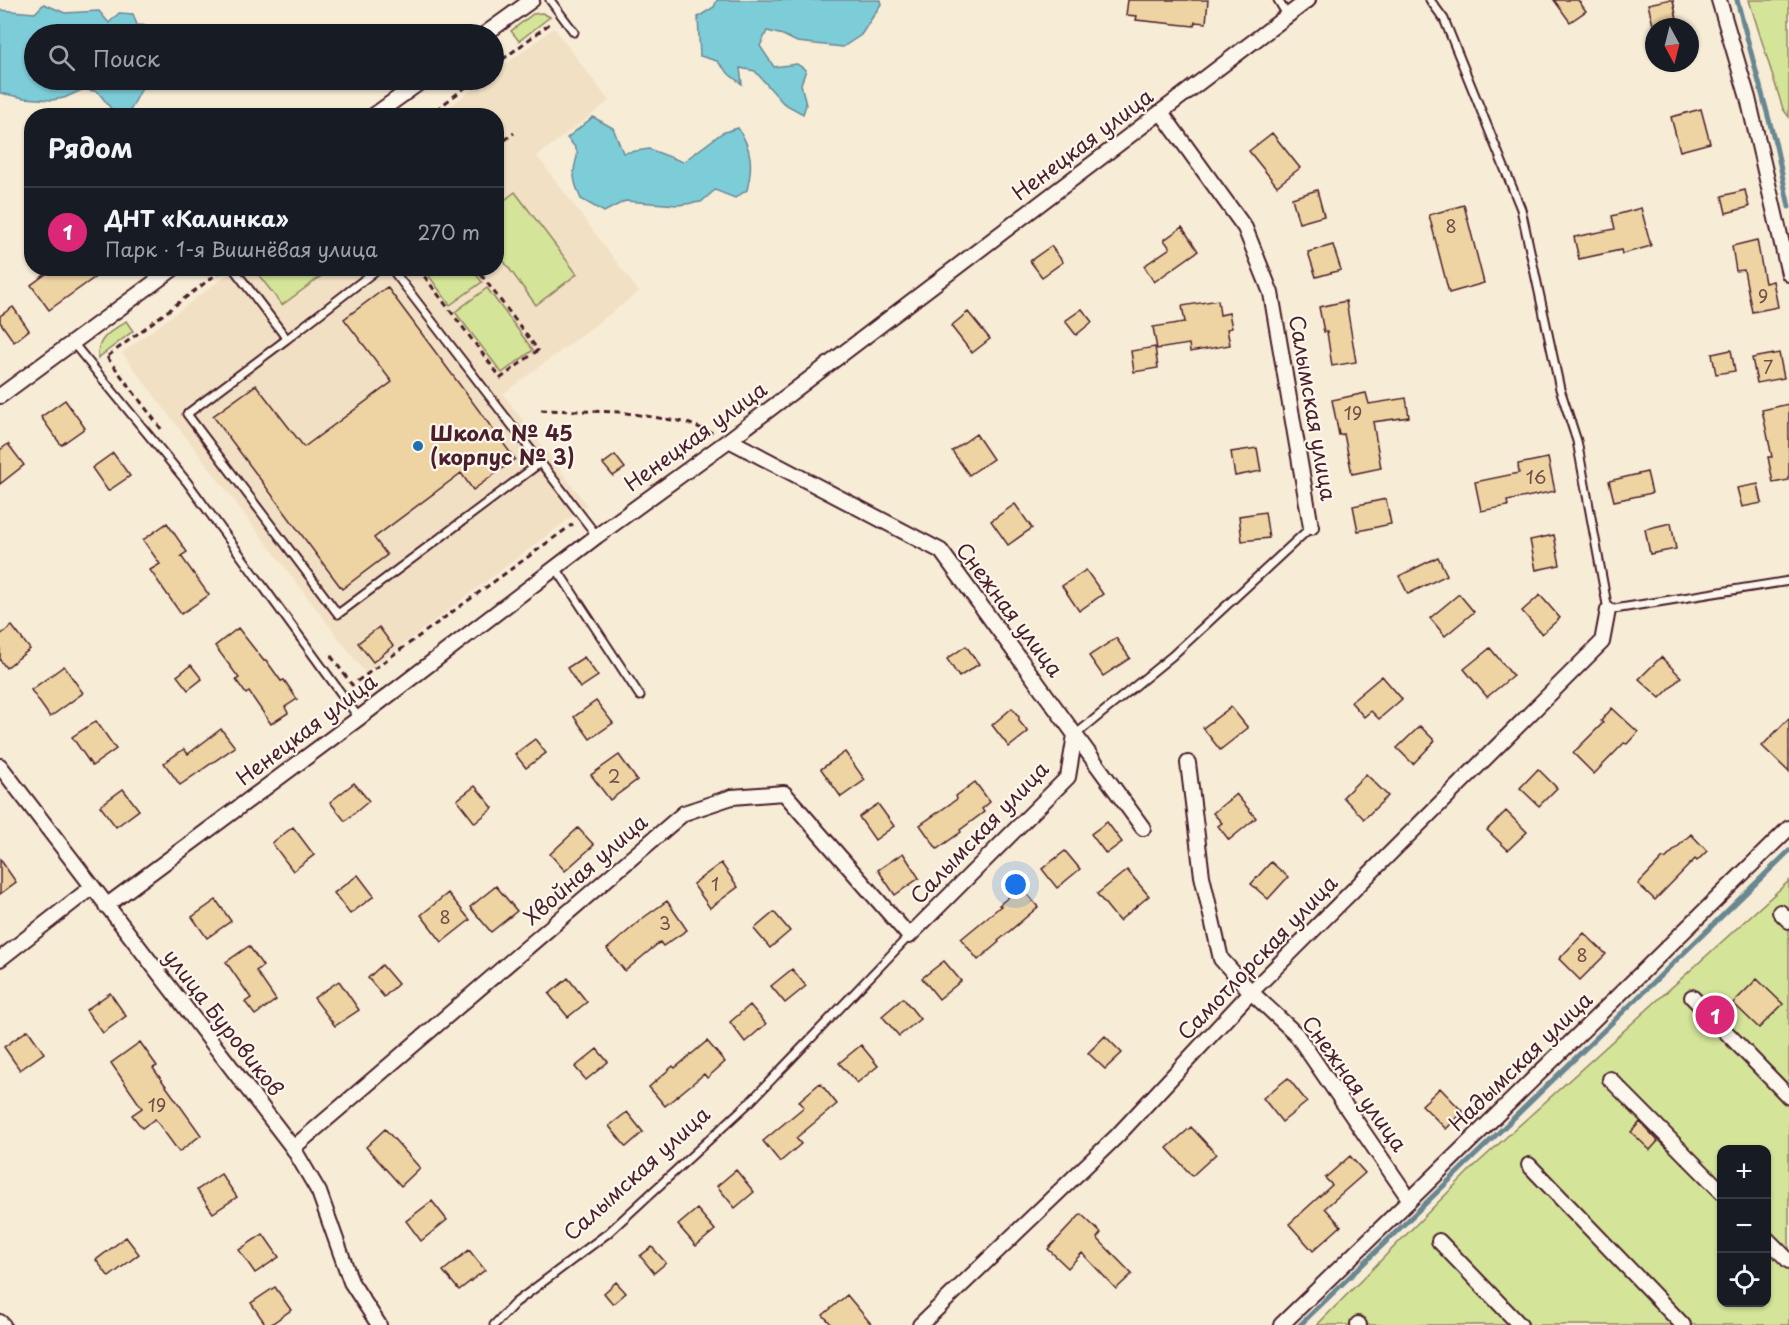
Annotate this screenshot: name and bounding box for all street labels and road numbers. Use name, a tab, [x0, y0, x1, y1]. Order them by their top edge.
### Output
street label: Ненецкая улица	[1004, 79, 1160, 207]
street label: Салымская улица	[1282, 312, 1346, 504]
street label: Ненецкая улица	[617, 372, 773, 498]
street label: Снежная улица	[949, 535, 1072, 684]
street label: Ненецкая улица	[228, 664, 384, 792]
street label: Салымская улица	[902, 752, 1056, 910]
street label: Хвойная улица	[515, 805, 655, 932]
street label: Самотлорская улица	[1169, 866, 1345, 1046]
street label: улица Буровиков	[157, 941, 292, 1102]
street label: Надымская улица	[1440, 983, 1599, 1138]
street label: Снежная улица	[1295, 1008, 1417, 1158]
street label: Салымская улица	[555, 1097, 717, 1247]

